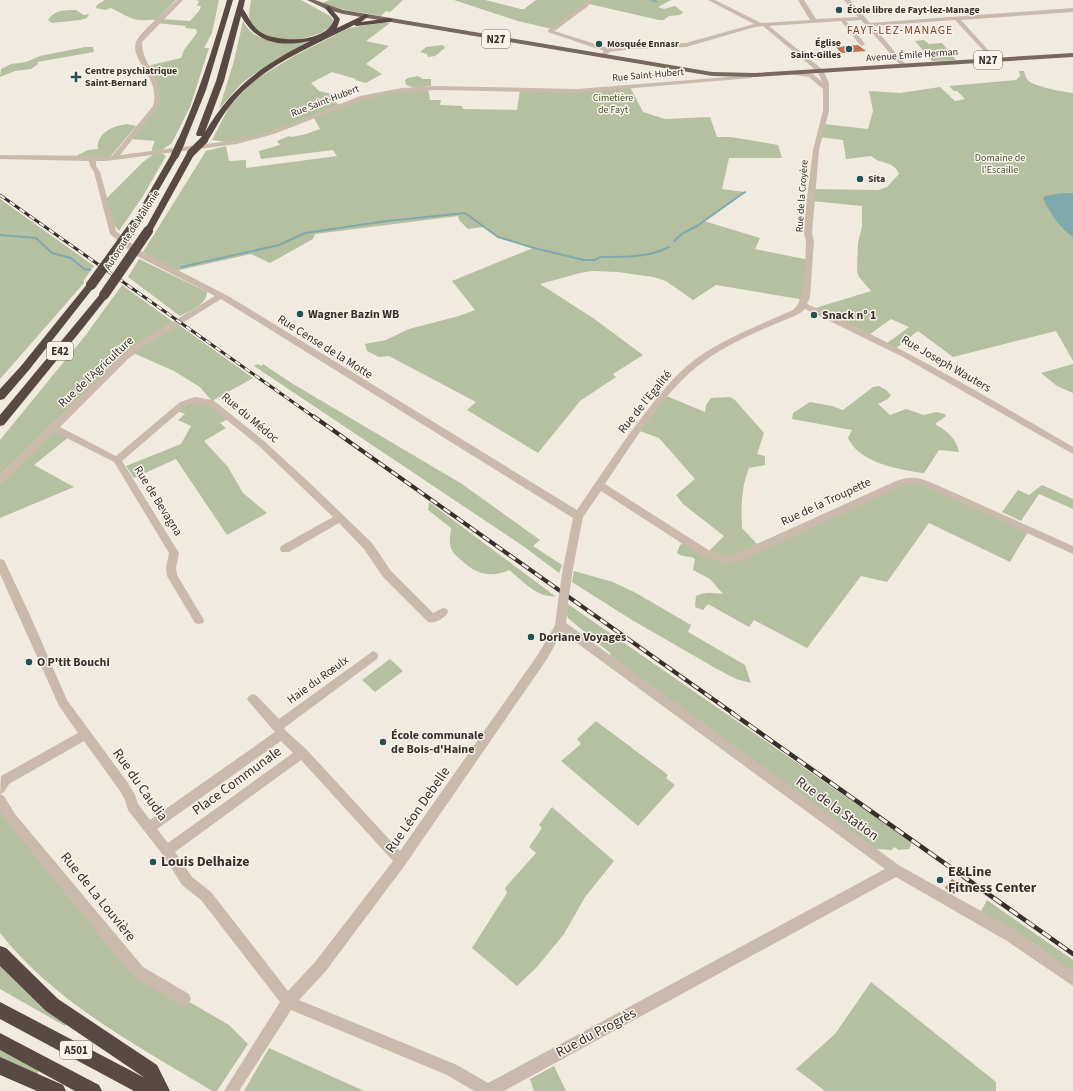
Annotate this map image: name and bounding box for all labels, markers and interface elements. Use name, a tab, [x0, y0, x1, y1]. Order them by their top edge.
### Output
place label: École libre de Fayt-lez-Manage	[847, 3, 980, 17]
marker: École libre de Fayt-lez-Manage	[834, 5, 844, 15]
district label: FAYT-LEZ-MANAGE	[847, 22, 953, 39]
road number: N27	[482, 30, 510, 48]
place label: Église Saint-Gilles	[790, 36, 842, 62]
place label: Mosquée Ennasr	[607, 37, 679, 51]
marker: Mosquée Ennasr	[594, 39, 604, 49]
marker: Église Saint-Gilles	[844, 44, 854, 54]
street label: Avenue Émile Herman	[866, 45, 958, 65]
road number: N27	[974, 51, 1002, 69]
place label: Centre psychiatrique Saint-Bernard	[85, 64, 177, 90]
street label: Rue Saint-Hubert	[612, 65, 685, 85]
marker: Centre psychiatrique Saint-Bernard	[70, 71, 82, 83]
street label: Rue Saint-Hubert	[289, 81, 362, 120]
park label: Cimetière de Fayt	[593, 91, 633, 117]
park label: Domaine de l'Escaille	[975, 151, 1025, 177]
street label: Rue de la Croyère	[792, 159, 812, 233]
place label: Sita	[868, 172, 885, 186]
marker: Sita	[855, 174, 865, 184]
street label: Autoroute de Wallonie	[101, 187, 163, 273]
place label: Wagner Bazin WB	[308, 306, 399, 323]
place label: Snack n° 1	[822, 307, 876, 324]
marker: Wagner Bazin WB	[295, 309, 305, 319]
marker: Snack n° 1	[809, 310, 819, 320]
street label: Rue Cense de la Motte	[274, 311, 376, 383]
street label: Rue Joseph Wauters	[898, 331, 994, 397]
street label: Rue de l'Agriculture	[55, 333, 137, 411]
road number: E42	[47, 342, 73, 360]
street label: Rue de l'Egalité	[614, 367, 676, 437]
street label: Rue du Médoc	[217, 389, 283, 448]
street label: Rue de Bevagna	[130, 463, 186, 539]
street label: Rue de la Troupette	[778, 474, 874, 530]
place label: Doriane Voyages	[539, 629, 626, 646]
marker: Doriane Voyages	[526, 632, 536, 642]
street label: Haie du Rœulx	[284, 651, 353, 708]
place label: O P'tit Bouchi	[37, 654, 110, 671]
marker: O P'tit Bouchi	[24, 657, 34, 667]
place label: École communale de Bois-d'Haine	[391, 727, 484, 758]
marker: École communale de Bois-d'Haine	[378, 737, 388, 747]
street label: Place Communale	[188, 742, 286, 820]
street label: Rue du Caudia	[108, 745, 172, 825]
street label: Rue Léon Debelle	[381, 763, 455, 857]
street label: Rue de la Station	[791, 772, 883, 846]
street label: Rue de La Louvière	[56, 848, 140, 946]
place label: Louis Delhaize	[161, 852, 250, 872]
marker: Louis Delhaize	[148, 857, 158, 867]
place label: E&Line Fitness Center	[948, 862, 1037, 898]
marker: E&Line Fitness Center	[935, 875, 945, 885]
street label: Rue du Progrès	[552, 1003, 640, 1063]
road number: A501	[60, 1041, 92, 1059]

